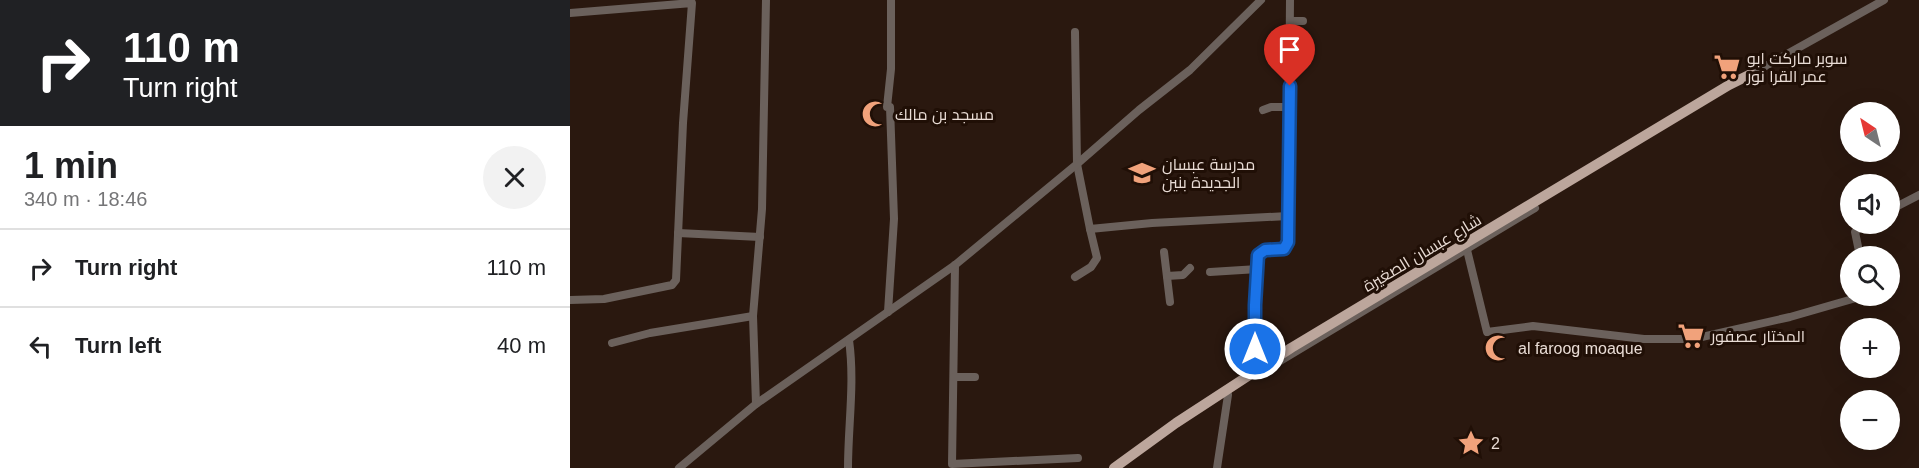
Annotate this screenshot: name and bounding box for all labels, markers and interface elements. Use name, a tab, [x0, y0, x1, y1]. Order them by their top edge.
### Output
icon: right	[24, 24, 102, 102]
text: 110 m	[123, 24, 240, 71]
pin	[1264, 24, 1315, 86]
icon: arrive	[1273, 33, 1306, 66]
place label: سوبر ماركت ابو عمر القرا نور	[1746, 50, 1848, 86]
supermarket icon: سوبر ماركت ابو عمر القرا نور	[1712, 52, 1742, 82]
text: Turn right	[123, 73, 238, 103]
mosque icon: مسجد بن مالك	[860, 99, 890, 129]
north arrow	[1840, 102, 1900, 162]
map controls	[1840, 102, 1900, 450]
place label: مسجد بن مالك	[895, 106, 994, 125]
text: 1 min	[24, 145, 118, 186]
button: close	[483, 146, 546, 209]
place label: مدرسة عبسان الجديدة بنين	[1162, 156, 1255, 193]
school or university icon: مدرسة عبسان الجديدة بنين	[1127, 158, 1157, 188]
button: sound	[1840, 174, 1900, 234]
text: 340 m · 18:46	[24, 188, 147, 210]
street label: شارع عبسان الصغيرة	[1360, 211, 1486, 298]
button: search	[1840, 246, 1900, 306]
icon: right	[24, 252, 57, 285]
text: Turn right	[75, 255, 177, 280]
text: 110 m	[486, 255, 546, 280]
position arrow	[1223, 317, 1287, 381]
button: +	[1840, 318, 1900, 378]
supermarket icon: المختار عصفور	[1676, 321, 1706, 351]
place label: المختار عصفور	[1710, 328, 1805, 346]
icon: left	[24, 330, 57, 363]
text: Turn left	[75, 333, 161, 358]
text: 40 m	[497, 333, 546, 358]
mosque icon: al faroog moaque	[1483, 333, 1513, 363]
place label: al faroog moaque	[1518, 340, 1643, 357]
button: −	[1840, 390, 1900, 450]
place icon: 2	[1456, 428, 1486, 458]
place label: 2	[1491, 435, 1500, 452]

